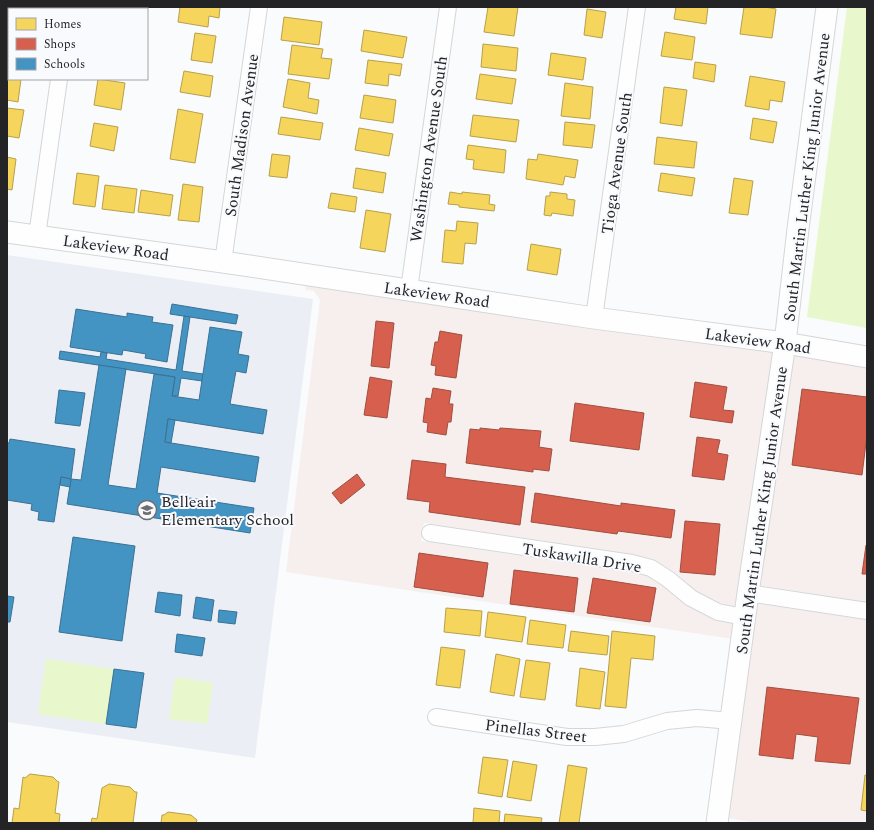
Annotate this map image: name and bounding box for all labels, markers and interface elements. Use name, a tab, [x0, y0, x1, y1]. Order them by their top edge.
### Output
legend	[8, 8, 148, 80]
text: Homes	[44, 15, 82, 34]
street label: South Martin Luther King Junior Avenue	[777, 31, 837, 323]
text: Shops	[44, 35, 76, 54]
street label: South Madison Avenue	[219, 52, 265, 218]
street label: Washington Avenue South	[404, 54, 454, 244]
text: Schools	[44, 55, 85, 74]
street label: Tioga Avenue South	[595, 91, 639, 236]
street label: Lakeview Road	[61, 229, 170, 267]
street label: Lakeview Road	[382, 276, 491, 314]
street label: Lakeview Road	[703, 322, 812, 360]
street label: South Martin Luther King Junior Avenue	[730, 365, 794, 656]
place label: Belleair Elementary School	[161, 490, 294, 532]
school or university icon: Belleair Elementary School	[136, 499, 158, 521]
street label: Tuskawilla Drive	[520, 537, 643, 579]
street label: Pinellas Street	[484, 713, 588, 749]

